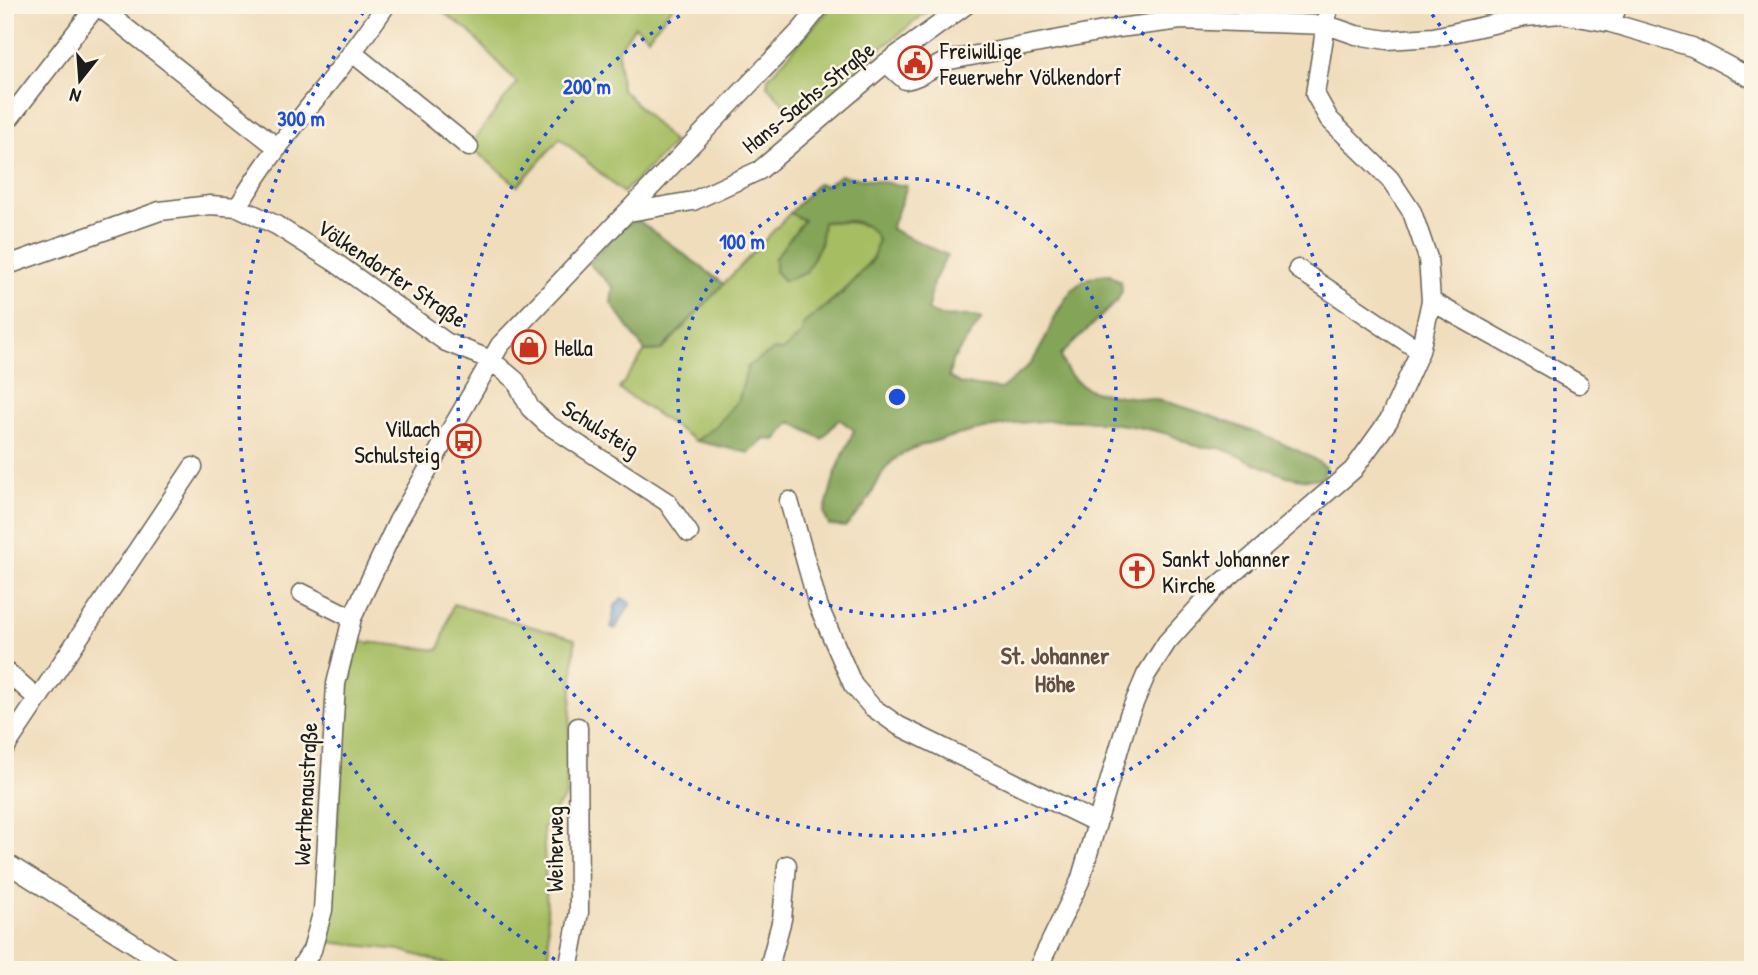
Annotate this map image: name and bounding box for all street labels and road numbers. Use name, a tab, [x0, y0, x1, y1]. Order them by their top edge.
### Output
street label: Hans-Sachs-Straße	[735, 34, 881, 160]
street label: Völkendorfer Straße	[311, 212, 473, 334]
street label: Schulsteig	[556, 392, 646, 464]
street label: Werthenaustraße	[286, 722, 324, 866]
street label: Weiherweg	[539, 806, 570, 892]

